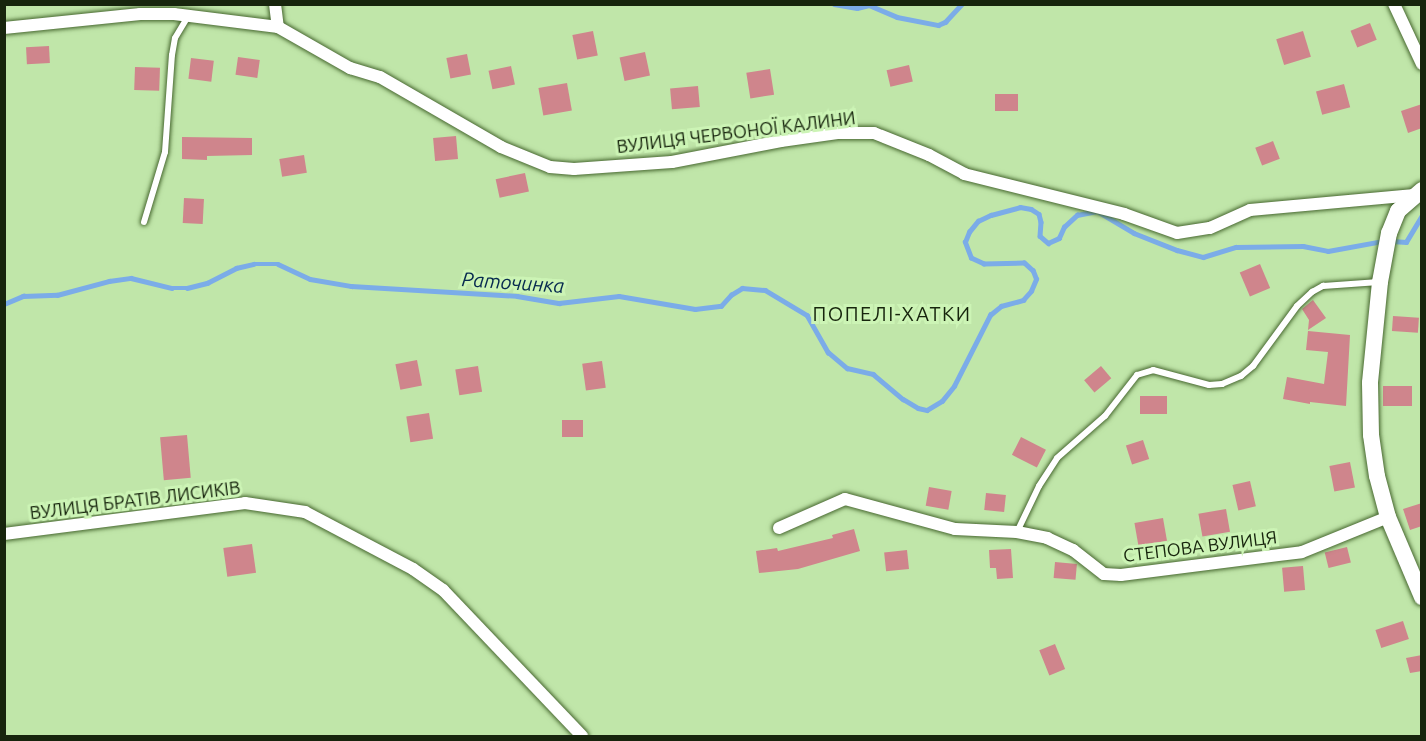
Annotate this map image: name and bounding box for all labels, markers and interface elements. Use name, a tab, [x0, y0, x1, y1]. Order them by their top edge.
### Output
street label: ВУЛИЦЯ ЧЕРВОНОЇ КАЛИНИ	[615, 107, 857, 157]
water label: Раточинка	[461, 266, 565, 298]
district label: ПОПЕЛІ-ХАТКИ	[812, 301, 972, 325]
street label: ВУЛИЦЯ БРАТІВ ЛИСИКІВ	[28, 476, 242, 524]
street label: СТЕПОВА ВУЛИЦЯ	[1122, 526, 1278, 566]

